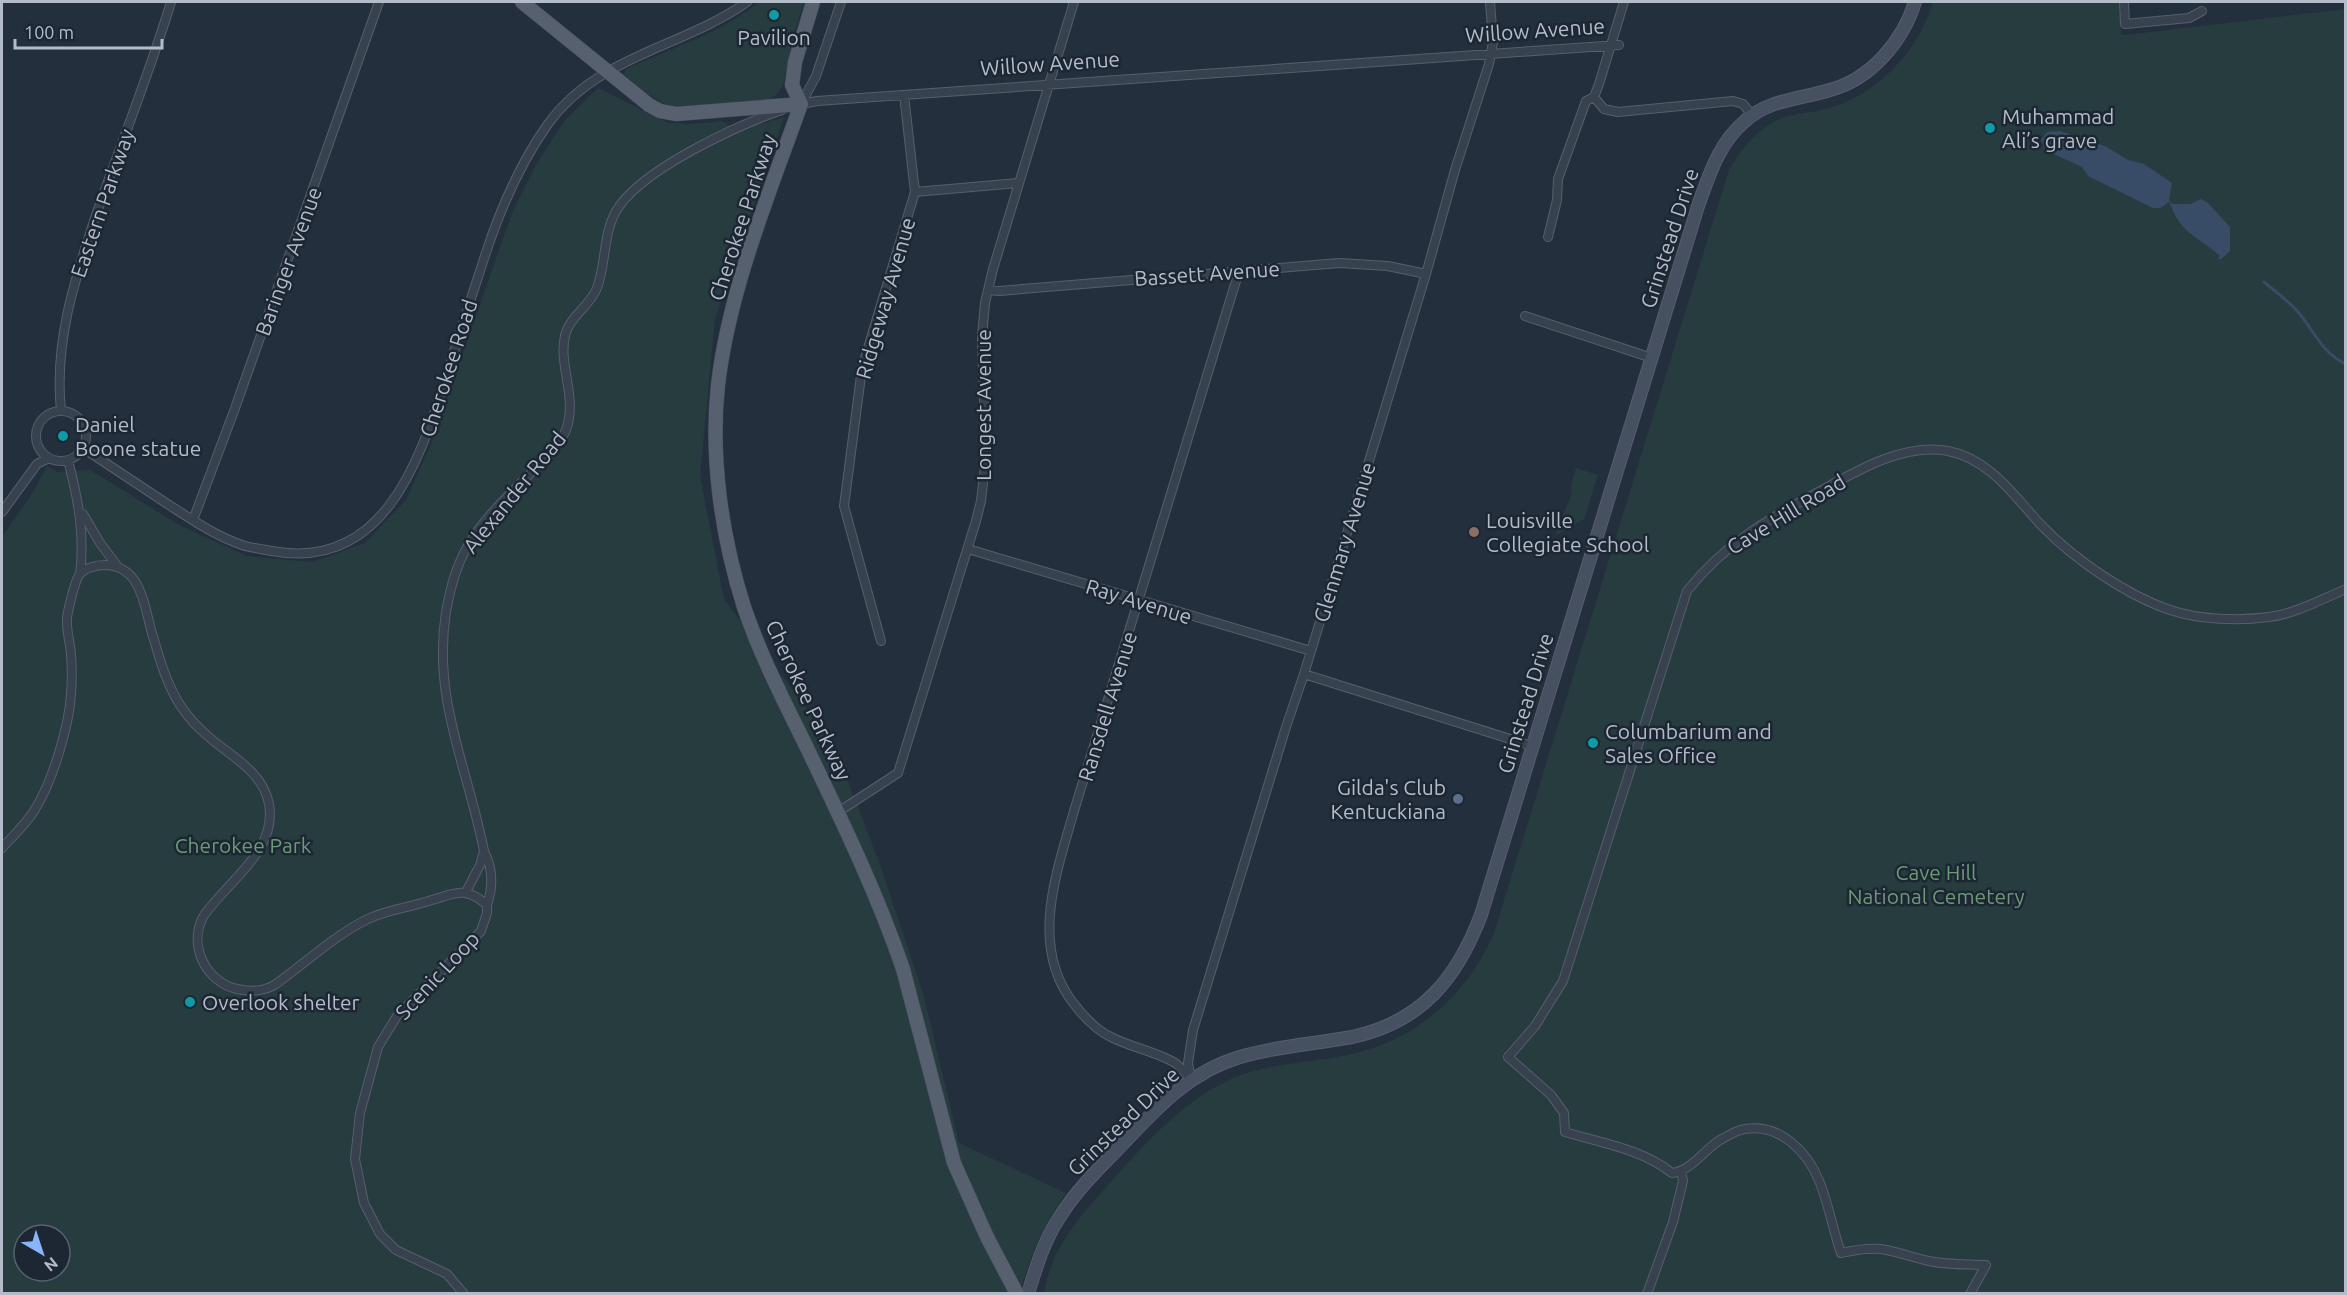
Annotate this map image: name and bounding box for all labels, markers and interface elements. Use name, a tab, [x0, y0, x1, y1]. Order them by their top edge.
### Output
marker: Pavilion	[767, 8, 781, 22]
scale bar	[15, 12, 162, 50]
street label: Willow Avenue	[1464, 13, 1606, 47]
text: 100 m	[24, 22, 74, 42]
place label: Pavilion	[737, 25, 811, 49]
street label: Willow Avenue	[979, 46, 1121, 80]
place label: Muhammad Ali’s grave	[2002, 104, 2114, 152]
marker: Muhammad Ali’s grave	[1983, 121, 1997, 135]
street label: Eastern Parkway	[65, 126, 139, 280]
street label: Cherokee Parkway	[704, 131, 780, 303]
street label: Grinstead Drive	[1635, 165, 1703, 311]
street label: Baringer Avenue	[250, 183, 326, 339]
street label: Ridgeway Avenue	[850, 214, 920, 382]
street label: Bassett Avenue	[1133, 256, 1281, 290]
street label: Cherokee Road	[414, 296, 482, 440]
street label: Longest Avenue	[971, 329, 995, 481]
place label: Daniel Boone statue	[75, 412, 201, 460]
street label: Alexander Road	[458, 427, 570, 557]
marker: Daniel Boone statue	[56, 429, 70, 443]
street label: Glenmary Avenue	[1308, 459, 1380, 625]
street label: Cave Hill Road	[1722, 469, 1850, 559]
place label: Louisville Collegiate School	[1486, 508, 1649, 556]
marker: Louisville Collegiate School	[1467, 525, 1481, 539]
street label: Ray Avenue	[1083, 574, 1195, 628]
street label: Cherokee Parkway	[761, 616, 857, 784]
street label: Ransdell Avenue	[1073, 628, 1141, 784]
street label: Grinstead Drive	[1492, 630, 1558, 776]
place label: Columbarium and Sales Office	[1605, 719, 1772, 767]
marker: Columbarium and Sales Office	[1586, 736, 1600, 750]
place label: Gilda's Club Kentuckiana	[1331, 775, 1446, 823]
marker: Gilda's Club Kentuckiana	[1451, 792, 1465, 806]
park label: Cherokee Park	[175, 833, 312, 857]
park label: Cave Hill National Cemetery	[1847, 860, 2025, 908]
street label: Scenic Loop	[390, 926, 484, 1024]
place label: Overlook shelter	[202, 990, 360, 1014]
marker: Overlook shelter	[183, 995, 197, 1009]
street label: Grinstead Drive	[1062, 1062, 1184, 1180]
north arrow	[12, 1223, 72, 1283]
text: N	[41, 1254, 62, 1275]

